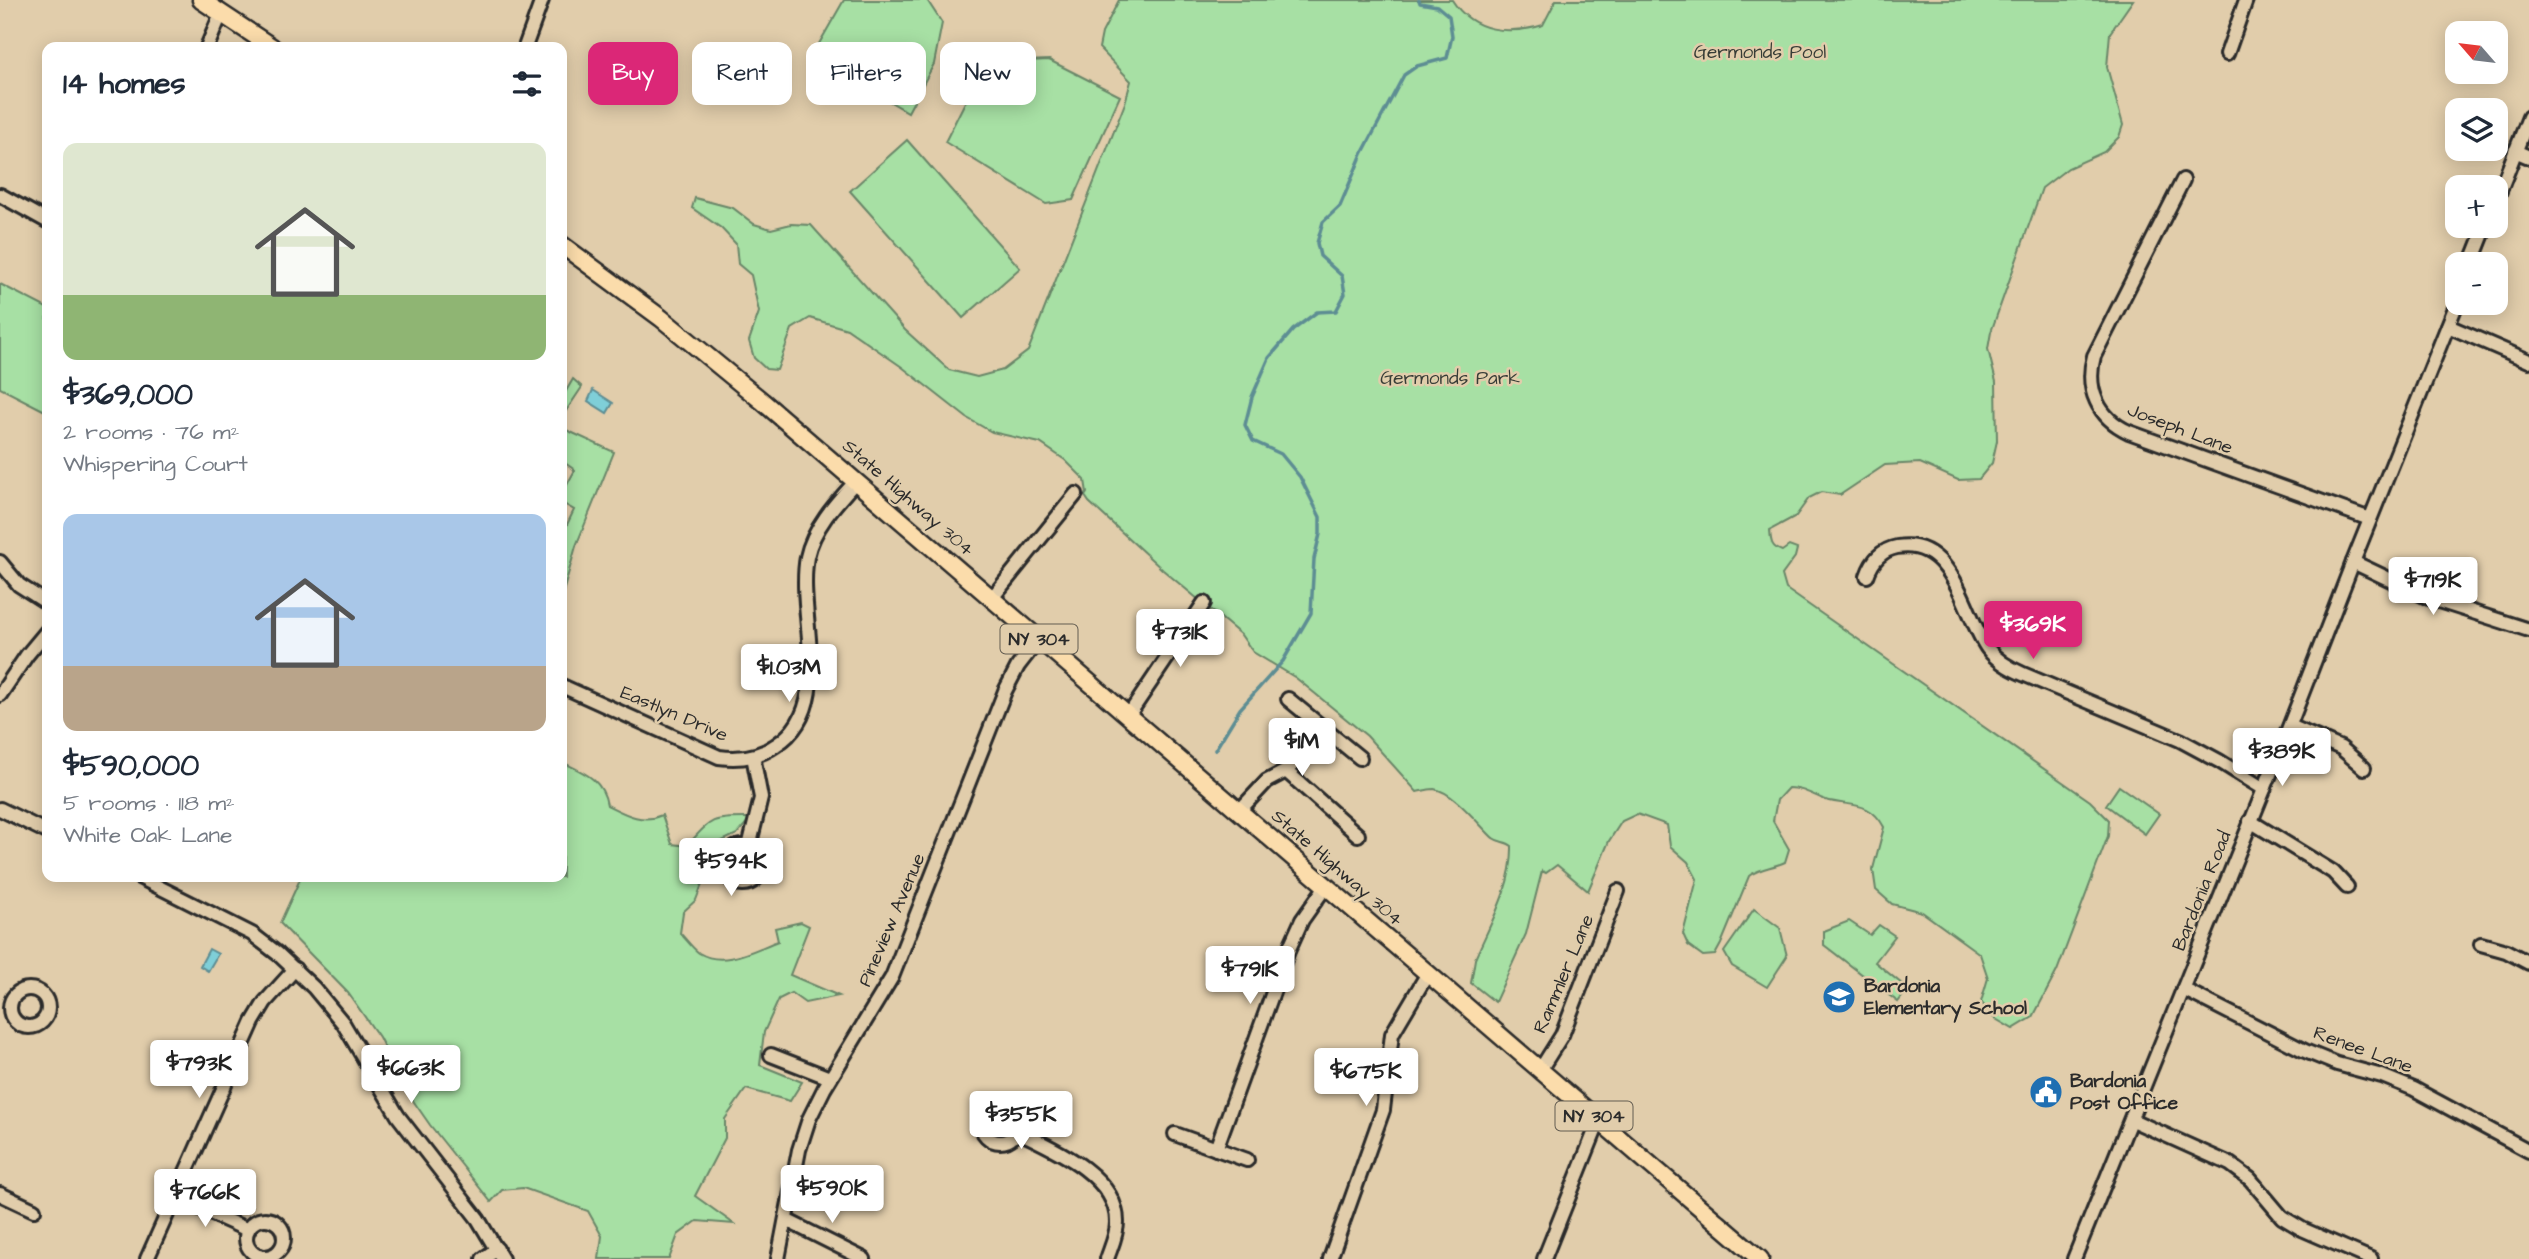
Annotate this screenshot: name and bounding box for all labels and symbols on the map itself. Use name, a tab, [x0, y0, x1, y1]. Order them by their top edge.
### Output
north arrow	[2445, 21, 2508, 84]
park label: Germonds Pool	[1694, 39, 1826, 66]
park label: Germonds Park	[1380, 365, 1520, 392]
street label: Joseph Lane	[2123, 397, 2237, 461]
street label: State Highway 304	[836, 433, 980, 564]
pin: $719K	[2384, 558, 2482, 617]
pin: $369K	[1984, 602, 2082, 661]
pin: $731K	[1131, 610, 1229, 669]
road number: NY 304	[1000, 624, 1078, 654]
pin: $1.03M	[732, 644, 846, 704]
street label: Eastlyn Drive	[616, 679, 732, 750]
pin: $1M	[1268, 718, 1336, 778]
pin: $389K	[2233, 728, 2331, 788]
street label: State Highway 304	[1265, 803, 1409, 934]
street label: Bardonia Road	[2166, 827, 2238, 955]
pin: $594K	[682, 838, 780, 898]
street label: Pineview Avenue	[852, 849, 932, 991]
street label: Rammler Lane	[1527, 910, 1601, 1038]
pin: $791K	[1201, 946, 1299, 1006]
place label: Bardonia Elementary School	[1864, 973, 2027, 1023]
school or university icon: Bardonia Elementary School	[1820, 978, 1858, 1016]
street label: Renee Lane	[2309, 1020, 2417, 1080]
pin: $793K	[150, 1040, 248, 1100]
pin: $663K	[362, 1046, 460, 1105]
pin: $675K	[1317, 1048, 1415, 1108]
place label: Bardonia Post Office	[2070, 1068, 2179, 1117]
public building icon: Bardonia Post Office	[2027, 1073, 2065, 1111]
pin: $355K	[972, 1092, 1070, 1151]
road number: NY 304	[1556, 1101, 1632, 1130]
pin: $590K	[783, 1166, 881, 1225]
pin: $766K	[156, 1170, 254, 1229]

